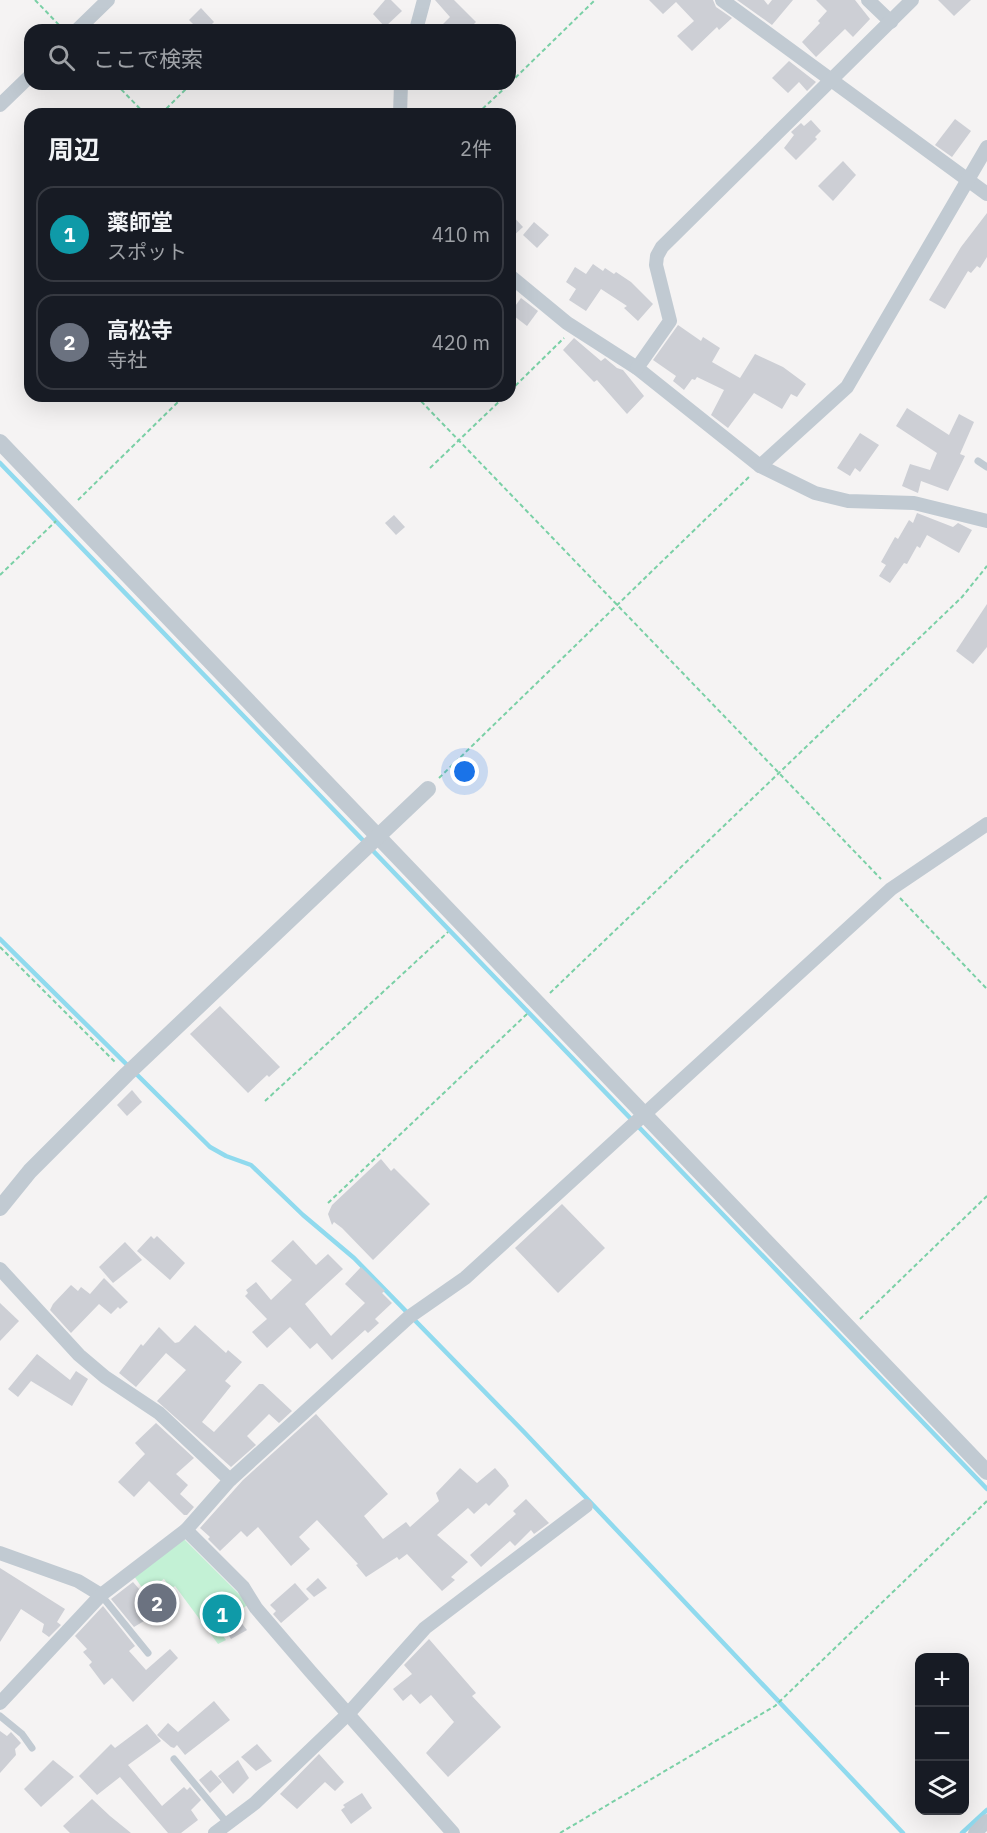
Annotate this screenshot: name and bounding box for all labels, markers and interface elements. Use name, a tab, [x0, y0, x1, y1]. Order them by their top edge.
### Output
search box	[24, 24, 516, 90]
icon: search	[45, 41, 78, 74]
text: ここで検索	[93, 44, 203, 73]
text: 周辺	[48, 132, 100, 166]
text: 2件	[460, 135, 492, 162]
text: 薬師堂	[107, 207, 173, 236]
text: 1	[64, 221, 76, 248]
text: 410 m	[432, 221, 490, 248]
text: スポット	[107, 238, 187, 265]
text: 高松寺	[107, 315, 173, 344]
text: 2	[64, 329, 76, 356]
text: 420 m	[432, 329, 490, 356]
text: 寺社	[107, 346, 147, 373]
your location	[450, 757, 479, 786]
pin: 2	[138, 1580, 176, 1626]
pin: 1	[202, 1592, 242, 1636]
map controls	[915, 1653, 969, 1815]
button: +	[915, 1653, 969, 1707]
button: −	[915, 1707, 969, 1761]
button: layers	[915, 1761, 969, 1815]

